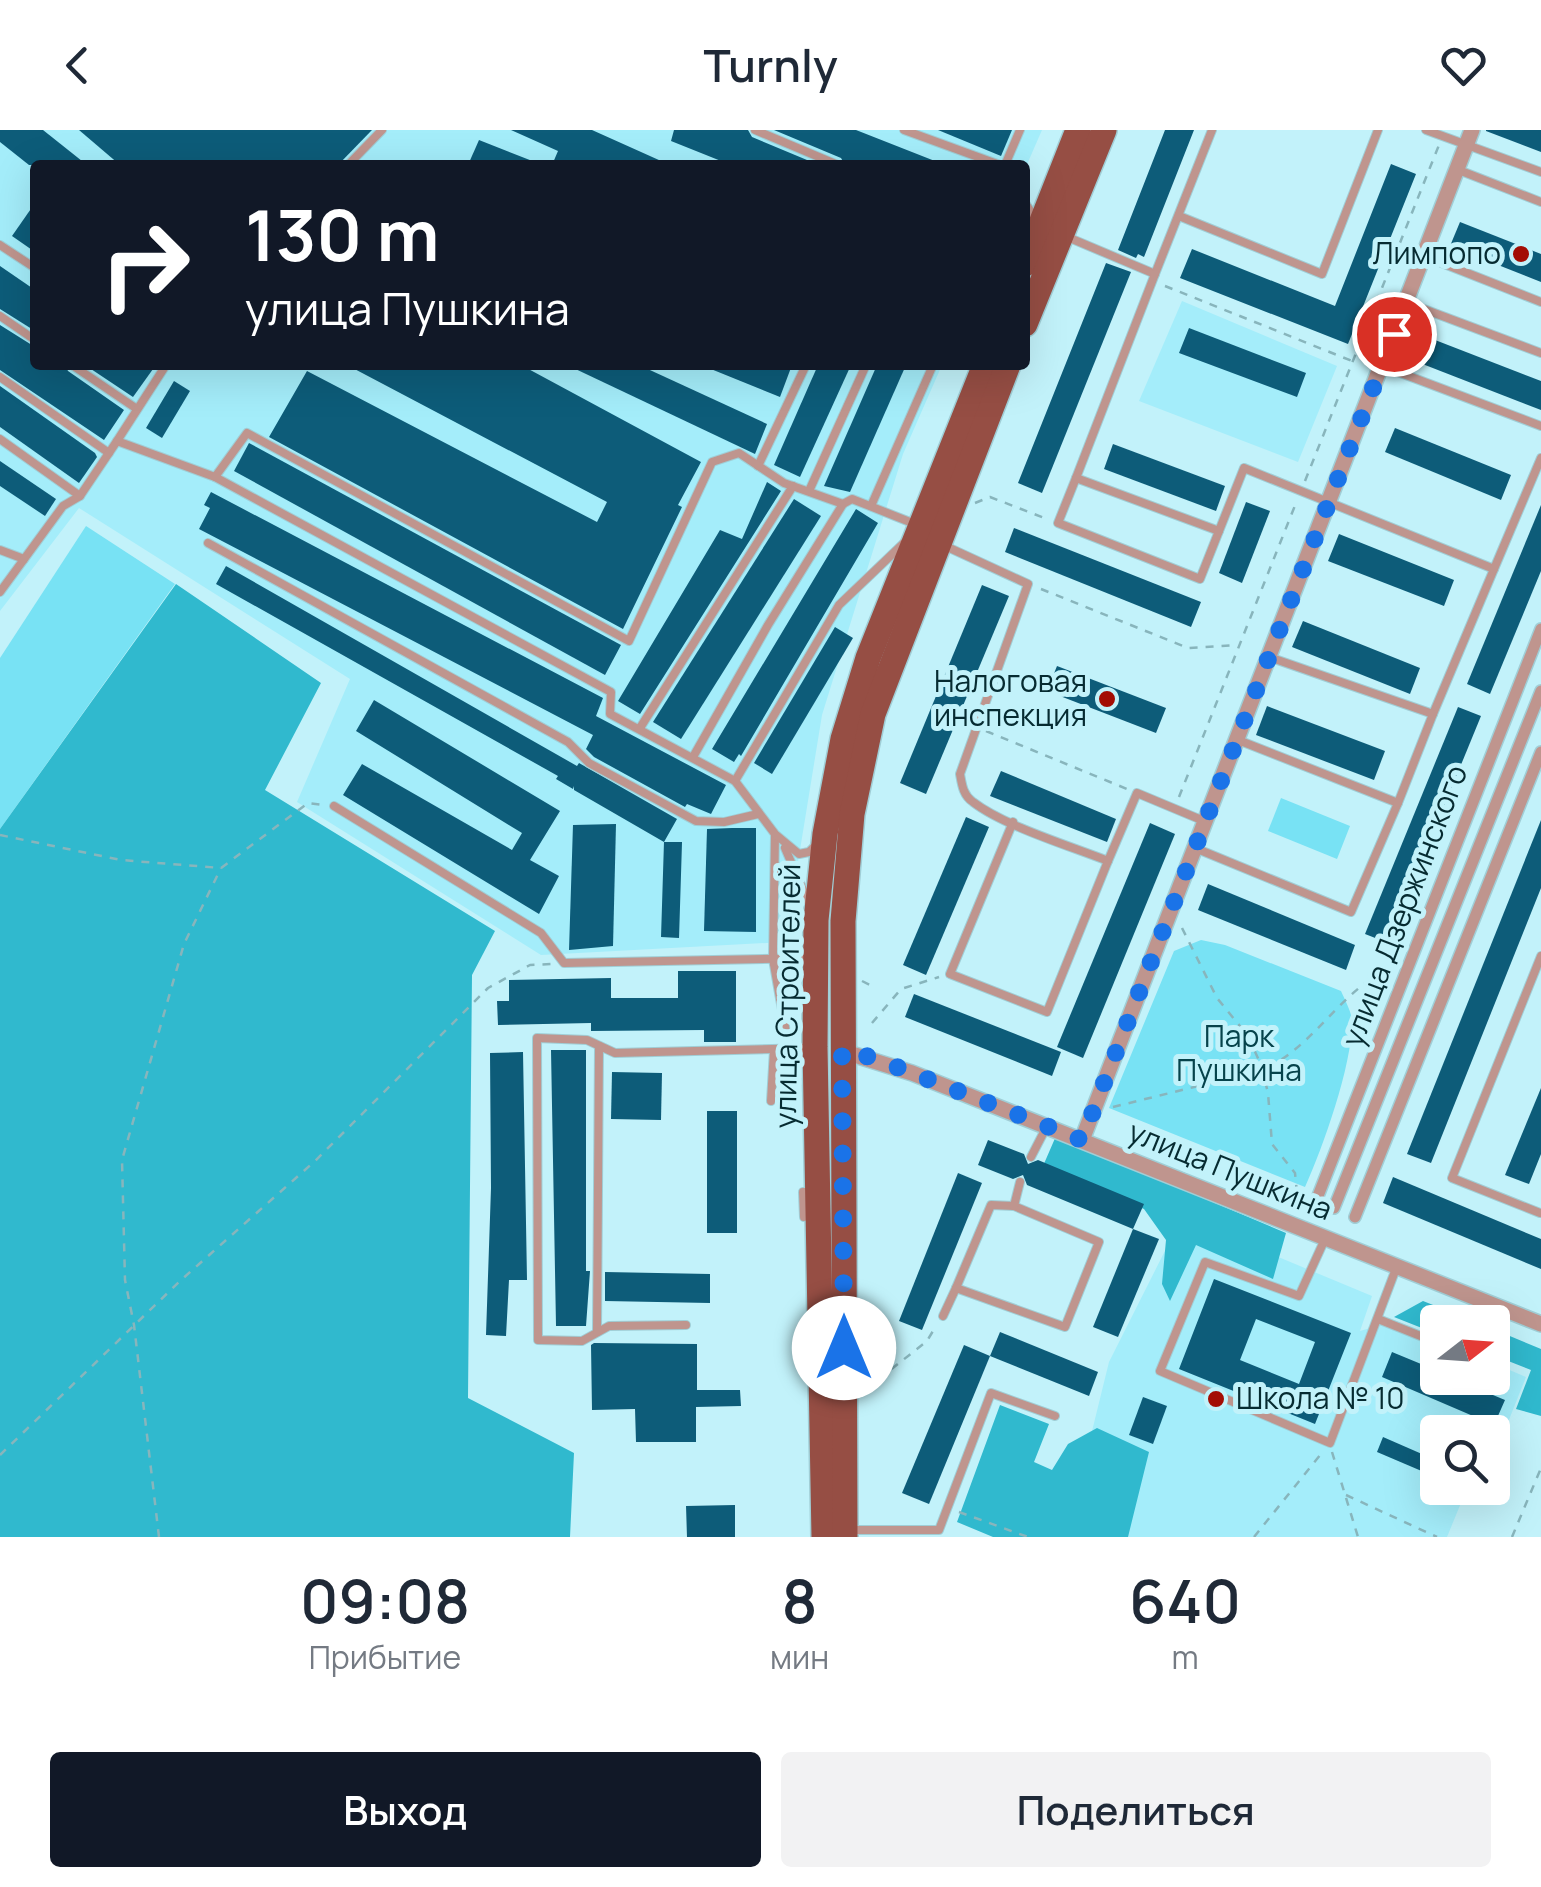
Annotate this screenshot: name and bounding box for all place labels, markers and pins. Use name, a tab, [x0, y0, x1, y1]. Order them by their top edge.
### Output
place label: Лимпопо	[1373, 232, 1501, 273]
marker: Лимпопо	[1510, 243, 1532, 265]
pin	[1352, 292, 1437, 377]
place label: Налоговая инспекция	[934, 660, 1087, 735]
marker: Налоговая инспекция	[1096, 688, 1118, 710]
place label: Школа № 10	[1236, 1377, 1405, 1418]
marker: Школа № 10	[1205, 1388, 1227, 1410]

